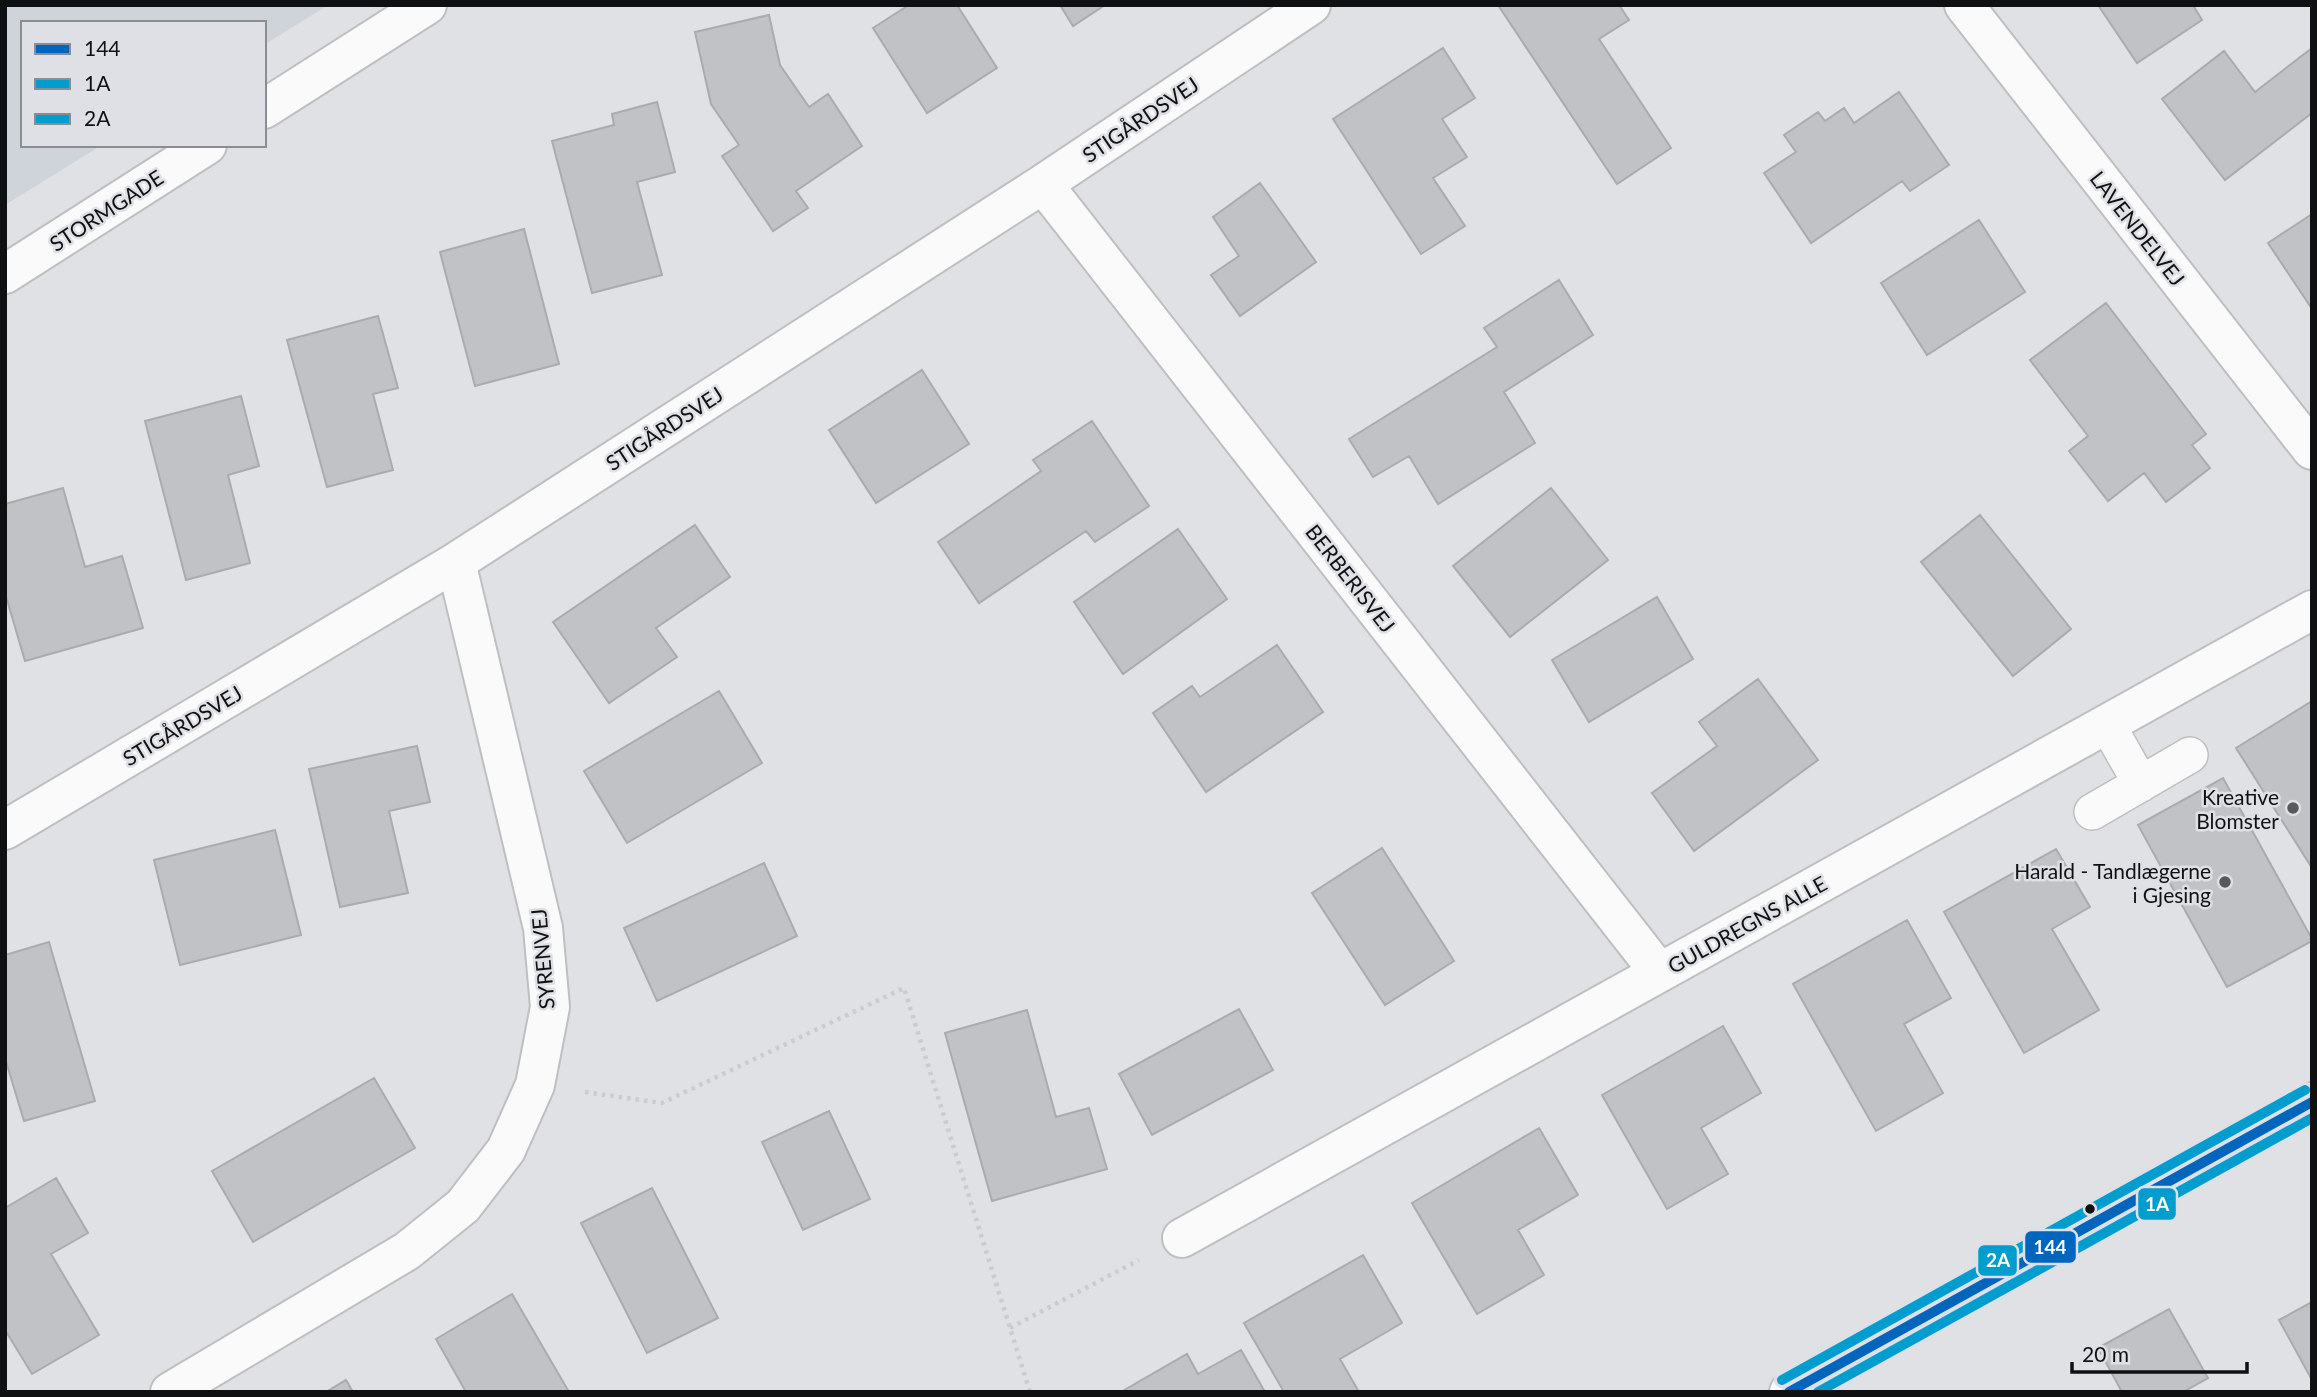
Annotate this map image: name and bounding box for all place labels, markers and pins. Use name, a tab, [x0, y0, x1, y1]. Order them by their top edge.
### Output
place label: Kreative Blomster	[2196, 784, 2279, 833]
marker: Kreative Blomster	[2285, 800, 2301, 816]
place label: Harald - Tandlægerne i Gjesing	[2014, 858, 2211, 907]
marker: Harald - Tandlægerne i Gjesing	[2217, 874, 2233, 890]
unlabelled marker	[2083, 1202, 2097, 1216]

